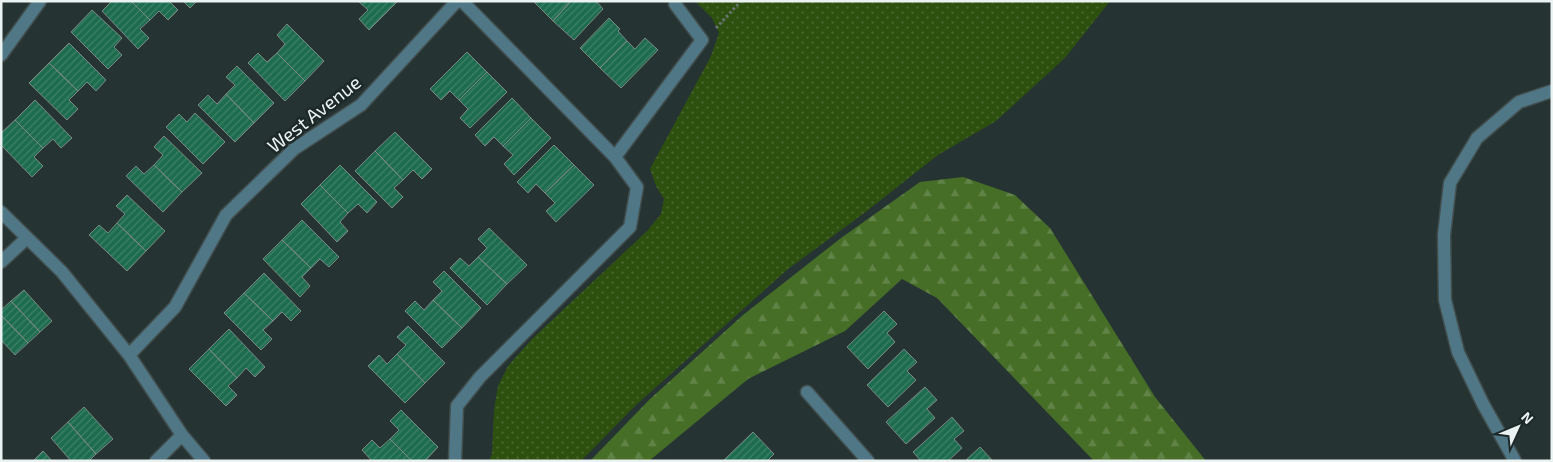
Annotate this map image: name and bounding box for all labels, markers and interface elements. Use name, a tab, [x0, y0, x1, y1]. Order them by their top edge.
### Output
street label: West Avenue	[262, 70, 365, 157]
north arrow	[1493, 402, 1543, 452]
text: N	[1518, 408, 1537, 427]

